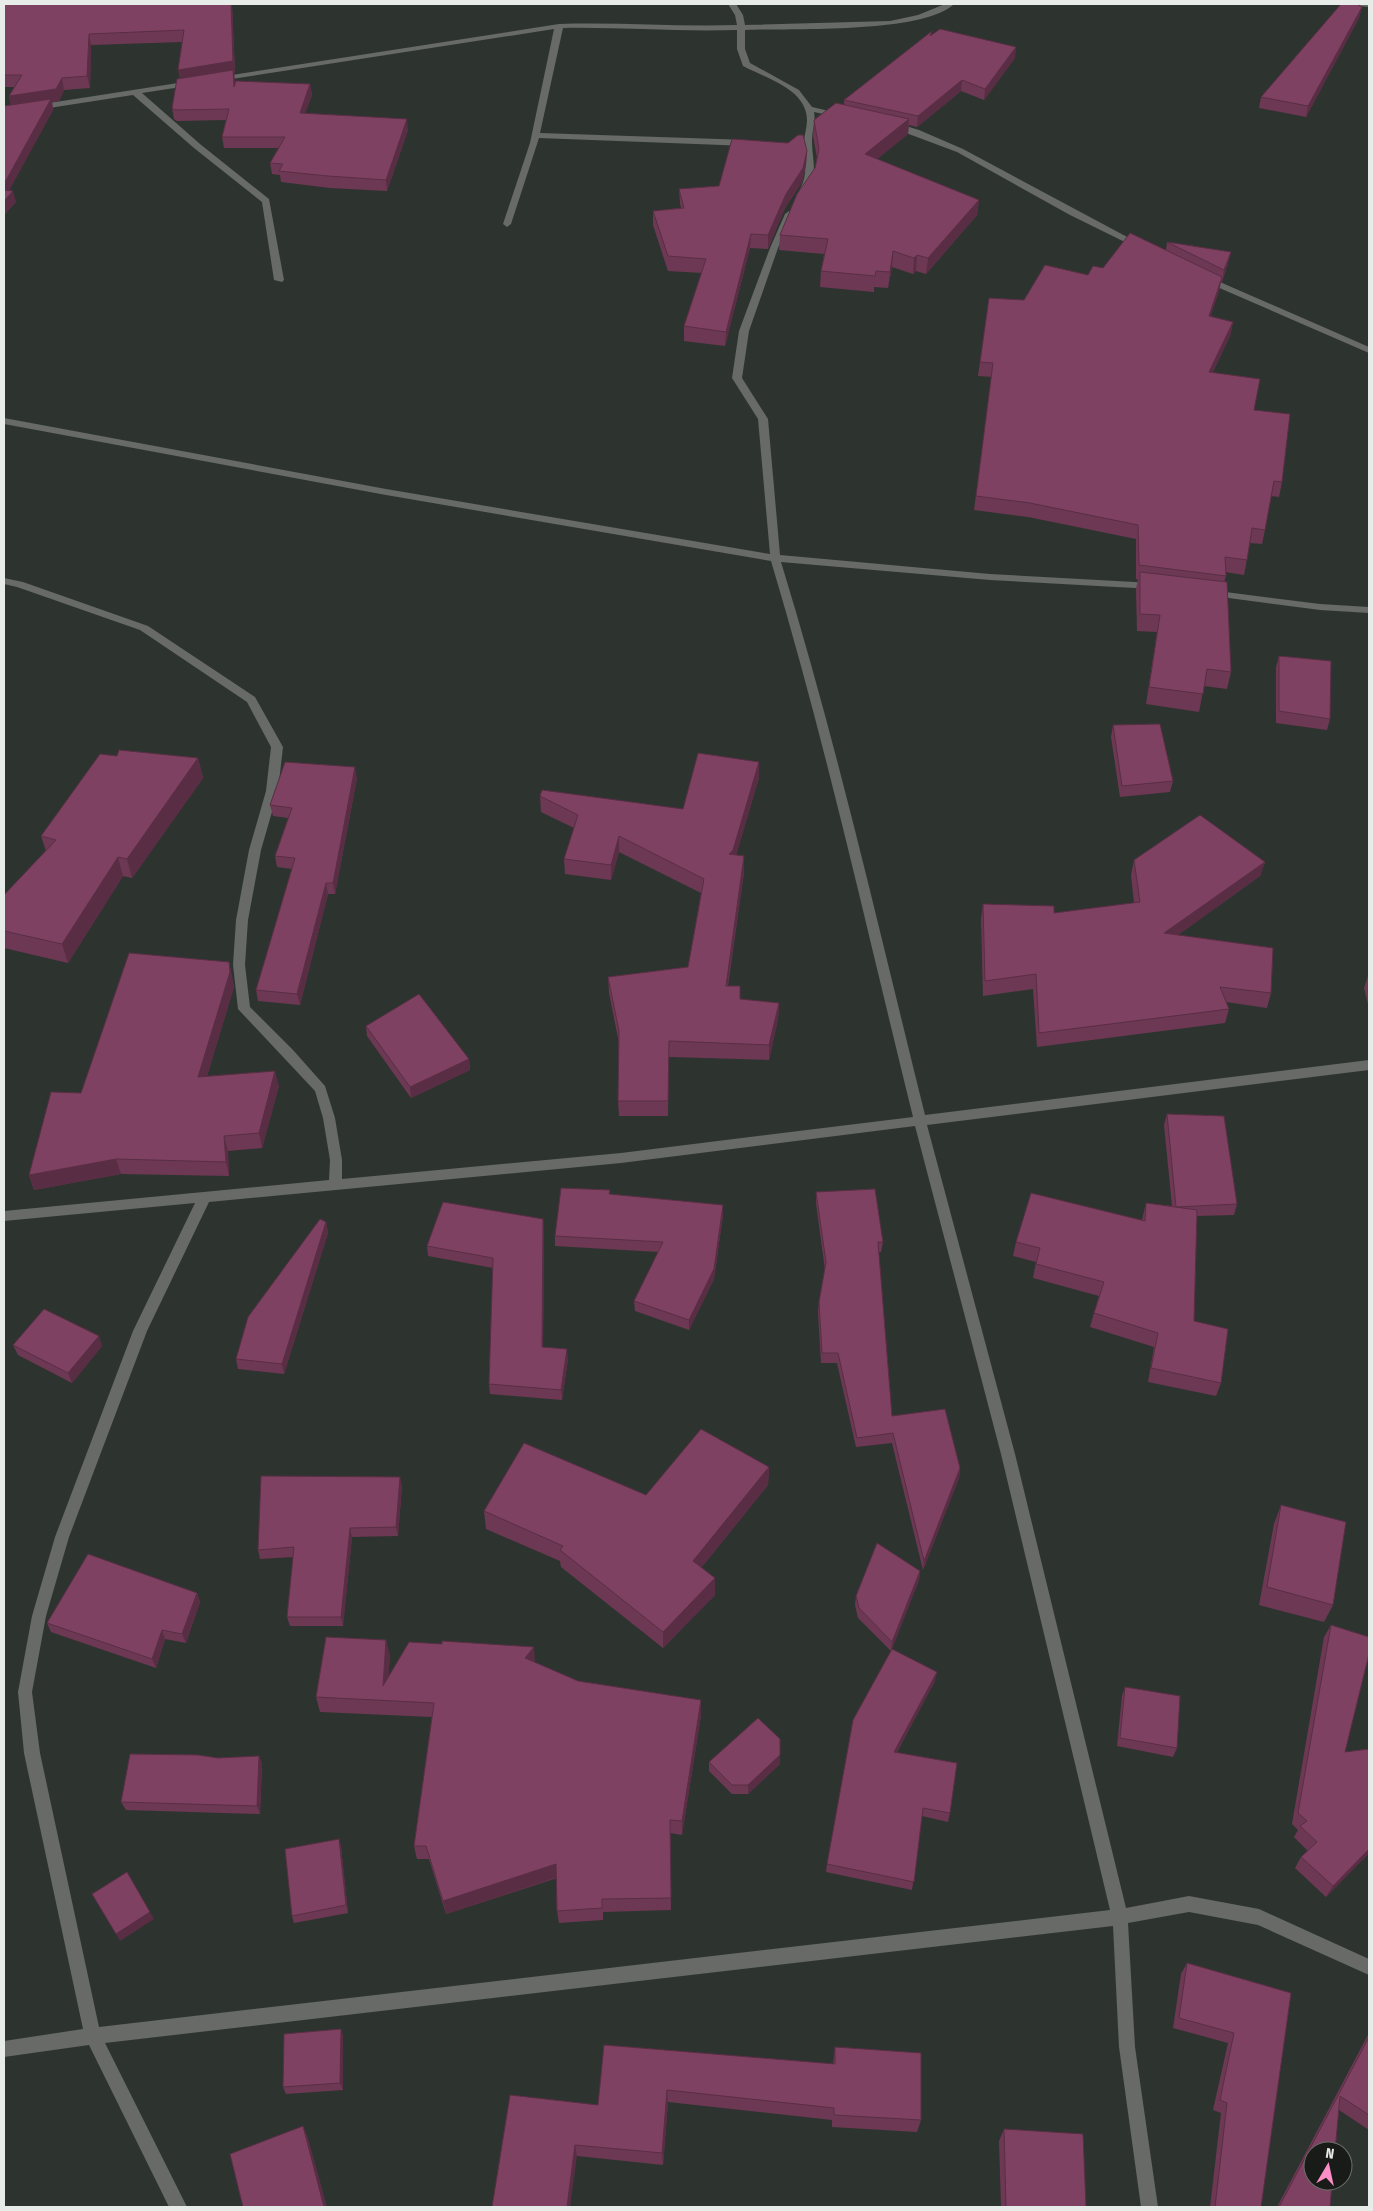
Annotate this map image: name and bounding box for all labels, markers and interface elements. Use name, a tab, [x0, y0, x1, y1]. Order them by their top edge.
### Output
north arrow	[1303, 2141, 1353, 2191]
text: N	[1324, 2145, 1335, 2163]

